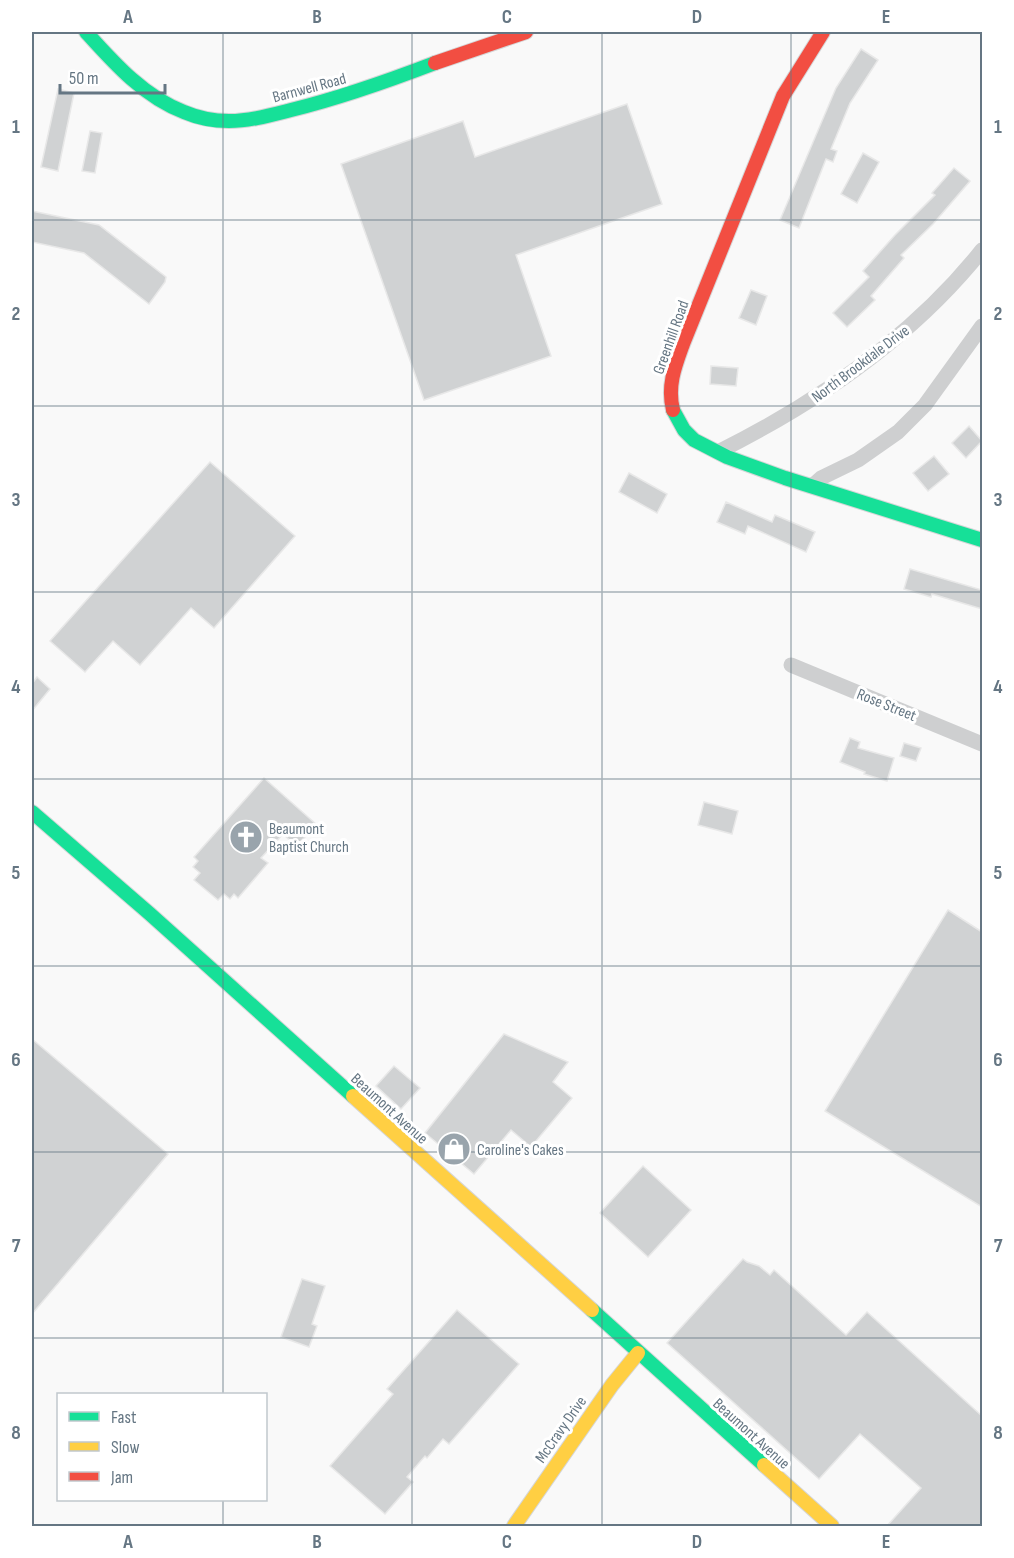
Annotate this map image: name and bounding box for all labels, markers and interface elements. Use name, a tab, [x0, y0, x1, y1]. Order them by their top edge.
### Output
text: A	[122, 5, 133, 29]
text: B	[312, 5, 322, 29]
text: C	[502, 5, 512, 29]
text: D	[692, 5, 702, 29]
text: E	[882, 5, 890, 29]
scale bar	[60, 57, 165, 95]
text: 50 m	[69, 68, 99, 89]
street label: Barnwell Road	[271, 70, 348, 107]
text: 1	[12, 115, 20, 139]
text: 1	[994, 115, 1002, 139]
street label: Greenhill Road	[649, 298, 694, 377]
text: 2	[12, 302, 20, 326]
text: 2	[994, 302, 1002, 326]
street label: North Brookdale Drive	[808, 321, 913, 407]
text: 3	[12, 488, 21, 512]
text: 3	[994, 488, 1003, 512]
text: 4	[11, 675, 21, 699]
text: 4	[993, 675, 1003, 699]
street label: Rose Street	[854, 685, 919, 726]
church icon: Beaumont Baptist Church	[228, 819, 264, 855]
place label: Beaumont Baptist Church	[269, 820, 349, 857]
text: 5	[12, 861, 21, 885]
text: 5	[994, 861, 1003, 885]
text: 6	[11, 1048, 21, 1072]
text: 6	[993, 1048, 1003, 1072]
street label: Beaumont Avenue	[347, 1070, 431, 1149]
shop icon: Caroline's Cakes	[436, 1131, 472, 1167]
place label: Caroline's Cakes	[477, 1141, 564, 1160]
text: 7	[12, 1234, 21, 1258]
text: 7	[994, 1234, 1003, 1258]
legend	[57, 1393, 267, 1501]
street label: McCravy Drive	[531, 1393, 591, 1467]
street label: Beaumont Avenue	[709, 1395, 793, 1474]
text: Fast	[111, 1407, 137, 1428]
text: 8	[11, 1421, 21, 1445]
text: 8	[993, 1421, 1003, 1445]
text: Slow	[111, 1437, 140, 1458]
text: Jam	[110, 1467, 133, 1488]
text: A	[122, 1530, 133, 1554]
text: B	[312, 1530, 322, 1554]
text: C	[502, 1530, 512, 1554]
text: D	[692, 1530, 702, 1554]
text: E	[882, 1530, 890, 1554]

